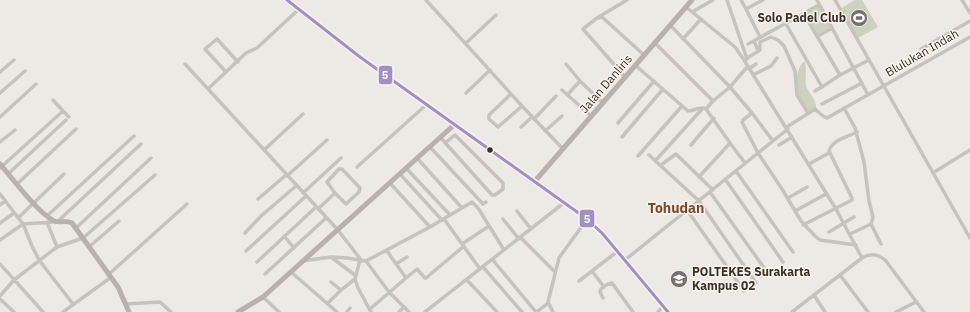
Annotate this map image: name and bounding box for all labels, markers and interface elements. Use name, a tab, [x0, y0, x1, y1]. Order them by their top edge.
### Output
sports icon: Solo Padel Club	[849, 8, 869, 28]
place label: Solo Padel Club	[758, 10, 846, 25]
street label: Blulukan Indah	[882, 26, 961, 80]
street label: Jalan Danliris	[576, 51, 635, 116]
line badge: 5	[378, 65, 393, 85]
text: 5	[382, 68, 389, 82]
unlabelled marker	[485, 145, 495, 155]
district label: Tohudan	[648, 199, 704, 217]
line badge: 5	[579, 209, 595, 228]
text: 5	[584, 212, 591, 226]
place label: POLTEKES Surakarta Kampus 02	[692, 264, 811, 293]
school or university icon: POLTEKES Surakarta Kampus 02	[669, 269, 689, 289]

